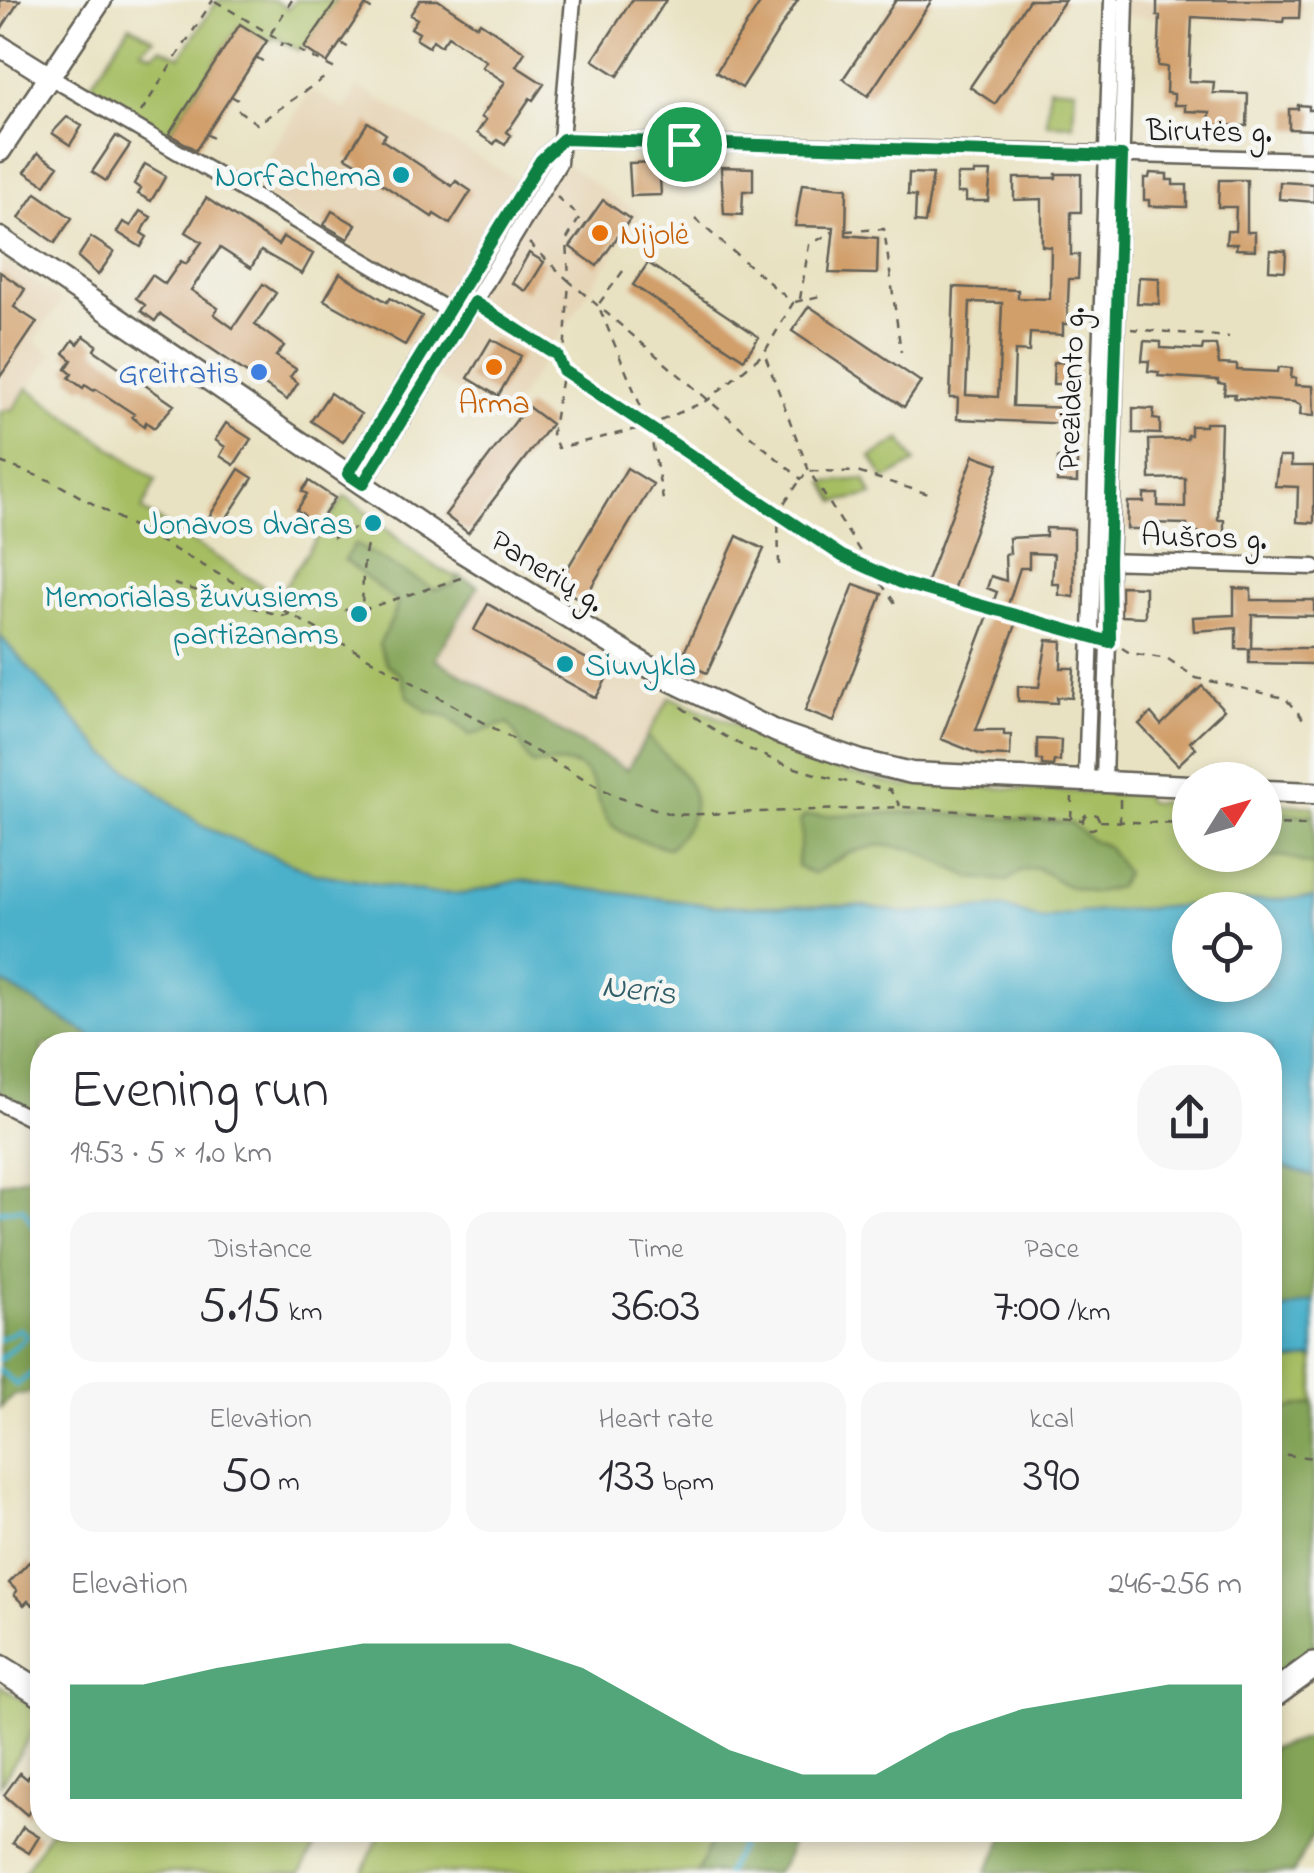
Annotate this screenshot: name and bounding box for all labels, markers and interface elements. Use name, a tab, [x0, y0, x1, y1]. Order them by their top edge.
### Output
pin	[642, 102, 727, 187]
street label: Birutės g.	[1145, 109, 1272, 158]
icon: arrive	[657, 117, 712, 172]
place label: Norfachema	[215, 155, 381, 202]
marker: Norfachema	[390, 164, 412, 186]
place label: Nijolė	[620, 213, 690, 260]
marker: Nijolė	[589, 222, 611, 244]
street label: Prezidento g.	[1047, 306, 1100, 472]
place label: Greitratis	[118, 352, 239, 399]
marker: Arma	[483, 356, 505, 378]
marker: Greitratis	[248, 361, 270, 383]
place label: Arma	[458, 382, 530, 429]
place label: Jonavos dvaras	[143, 503, 353, 550]
marker: Jonavos dvaras	[362, 512, 384, 534]
street label: Aušros g.	[1140, 514, 1268, 565]
street label: Panerių g.	[480, 519, 612, 627]
place label: Memorialas žuvusiems partizanams	[44, 576, 339, 660]
marker: Memorialas žuvusiems partizanams	[348, 603, 370, 625]
place label: Siuvykla	[585, 644, 696, 691]
marker: Siuvykla	[554, 653, 576, 675]
north arrow	[1172, 762, 1282, 872]
map controls	[1172, 762, 1282, 1002]
button: locate	[1172, 892, 1282, 1002]
water label: Neris	[599, 962, 679, 1021]
text: Evening run	[70, 1053, 329, 1133]
button: share	[1137, 1065, 1242, 1170]
text: 19:53 · 5 × 1.0 km	[70, 1131, 272, 1178]
text: Distance	[209, 1230, 312, 1271]
text: Time	[628, 1230, 684, 1271]
text: Pace	[1024, 1230, 1079, 1271]
text: 5.15	[198, 1271, 281, 1344]
text: 36:03	[611, 1271, 701, 1344]
text: 7:00	[993, 1271, 1061, 1344]
text: km	[281, 1293, 322, 1334]
text: /km	[1061, 1293, 1111, 1334]
text: Elevation	[209, 1400, 312, 1441]
text: Heart rate	[599, 1400, 713, 1441]
text: kcal	[1029, 1400, 1074, 1441]
text: 50	[221, 1441, 271, 1514]
text: 133	[598, 1441, 655, 1514]
text: 390	[1023, 1441, 1080, 1514]
text: m	[271, 1463, 300, 1504]
text: bpm	[655, 1463, 714, 1504]
text: Elevation	[70, 1562, 188, 1609]
text: 246–256 m	[1108, 1562, 1242, 1609]

